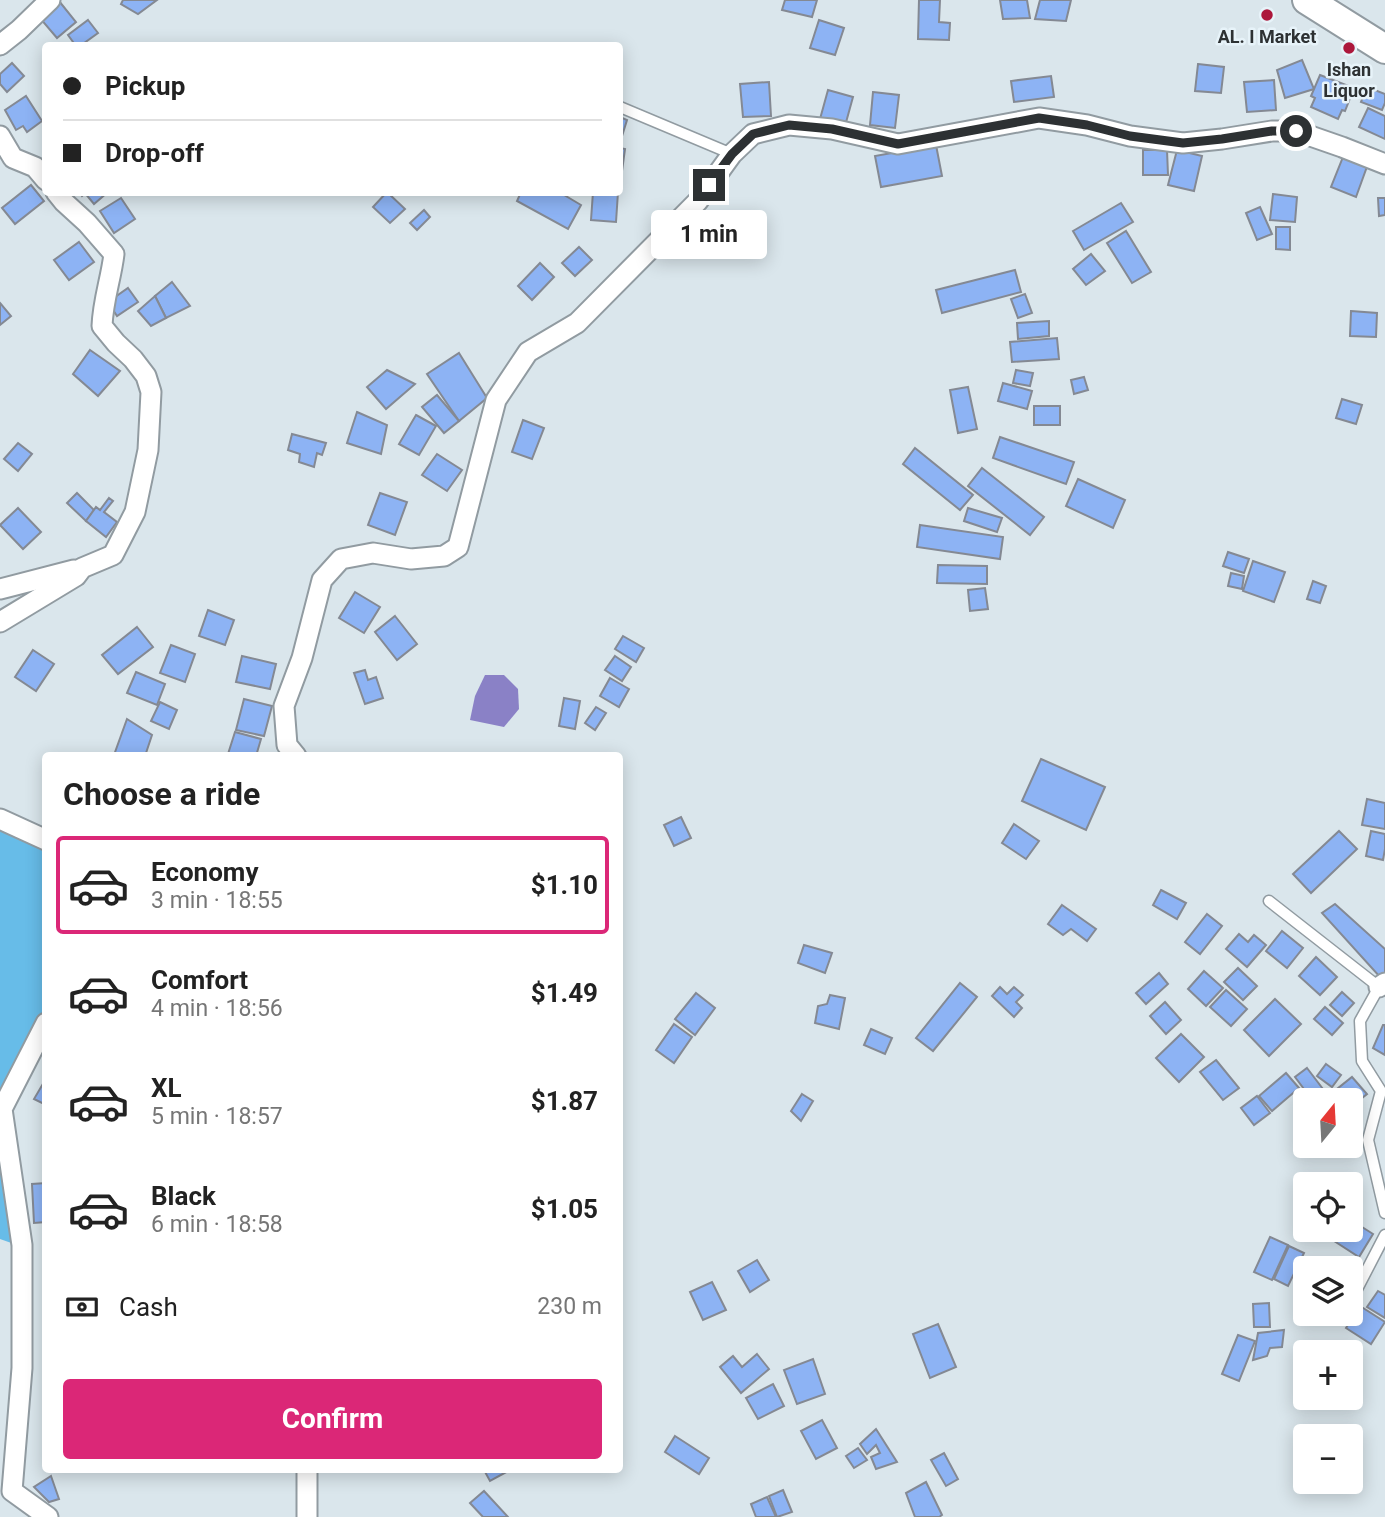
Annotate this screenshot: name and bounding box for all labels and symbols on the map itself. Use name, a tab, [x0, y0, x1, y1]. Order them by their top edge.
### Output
marker: AL. I Market	[1259, 7, 1275, 23]
place label: AL. I Market	[1218, 26, 1316, 47]
marker: Ishan Liquor	[1341, 40, 1357, 56]
place label: Ishan Liquor	[1323, 59, 1375, 101]
route start	[1280, 115, 1312, 147]
route end	[693, 169, 725, 201]
callout: 1 min	[651, 210, 767, 258]
north arrow	[1293, 1088, 1363, 1158]

